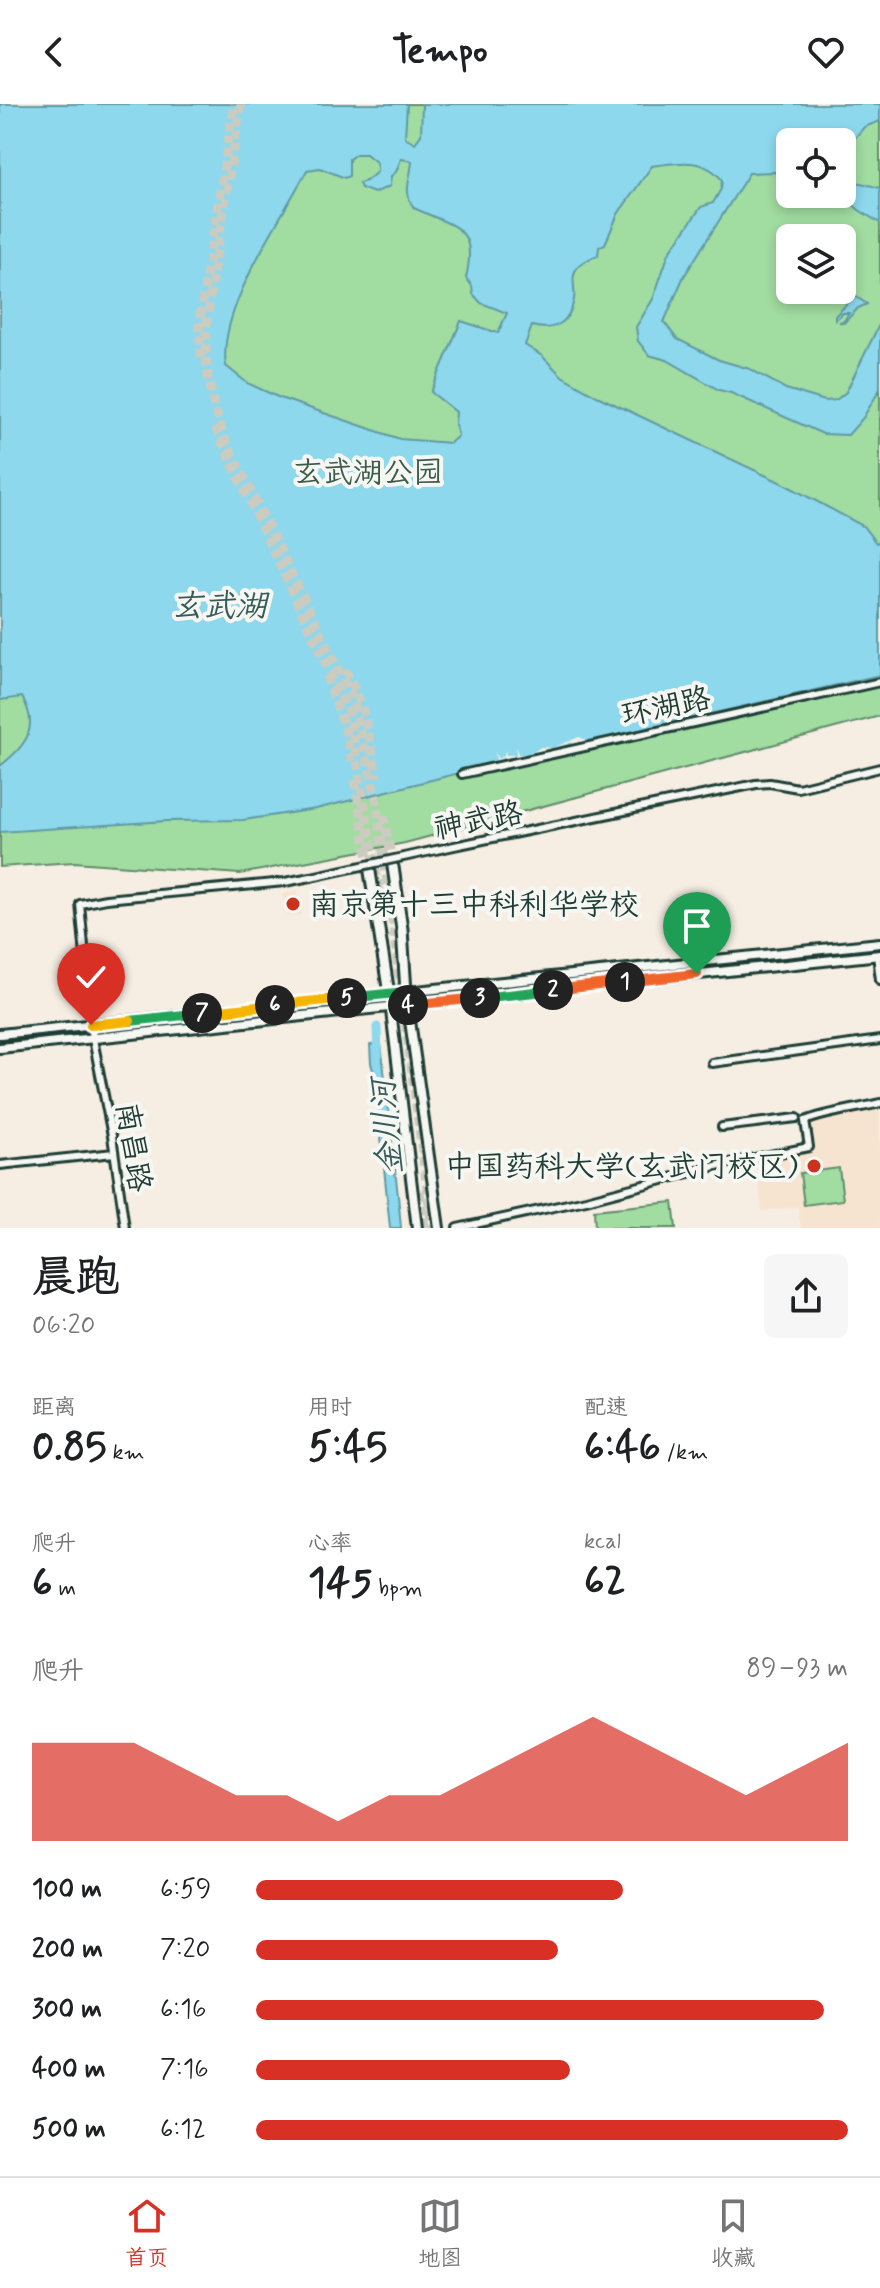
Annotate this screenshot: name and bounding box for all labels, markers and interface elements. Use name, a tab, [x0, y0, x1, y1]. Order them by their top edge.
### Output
text: Tempo	[392, 29, 488, 76]
icon: back	[32, 30, 76, 74]
icon: heart	[804, 30, 848, 74]
map controls	[776, 128, 856, 304]
button: locate	[776, 128, 856, 208]
button: layers	[776, 224, 856, 304]
park label: 玄武湖公园	[293, 454, 443, 493]
water label: 玄武湖	[171, 586, 270, 628]
street label: 环湖路	[618, 679, 714, 736]
street label: 神武路	[430, 794, 526, 849]
place label: 南京第十三中科利华学校	[309, 886, 639, 925]
pin	[663, 892, 731, 974]
marker: 南京第十三中科利华学校	[284, 895, 302, 913]
icon: arrive	[675, 904, 719, 948]
pin	[57, 943, 125, 1025]
icon: check	[69, 955, 113, 999]
pin: 1	[605, 962, 645, 1002]
text: 1	[620, 968, 630, 996]
pin: 2	[533, 970, 573, 1010]
text: 2	[548, 976, 558, 1004]
pin: 5	[327, 978, 367, 1018]
pin: 3	[460, 978, 500, 1018]
text: 5	[340, 984, 354, 1012]
text: 3	[475, 984, 485, 1012]
pin: 6	[255, 985, 295, 1025]
pin: 4	[388, 985, 428, 1025]
text: 6	[269, 991, 281, 1019]
text: 4	[402, 991, 414, 1019]
pin: 7	[182, 993, 222, 1033]
text: 7	[195, 999, 209, 1027]
water label: 金川河	[362, 1072, 413, 1176]
street label: 南昌路	[106, 1100, 159, 1195]
place label: 中国药科大学(玄武门校区)	[444, 1148, 798, 1187]
marker: 中国药科大学(玄武门校区)	[805, 1157, 823, 1175]
text: 晨跑	[32, 1250, 120, 1308]
button: share	[764, 1254, 848, 1338]
text: 06:20	[32, 1309, 95, 1343]
text: 距离	[32, 1394, 76, 1422]
text: 用时	[308, 1394, 352, 1422]
text: 配速	[584, 1394, 628, 1422]
text: 0.85	[32, 1422, 107, 1474]
text: 5:45	[308, 1422, 387, 1474]
text: 6:46	[584, 1422, 661, 1474]
text: km	[107, 1439, 145, 1467]
text: /km	[661, 1439, 708, 1467]
text: kcal	[584, 1528, 621, 1556]
text: 爬升	[32, 1530, 76, 1558]
text: 心率	[308, 1530, 352, 1558]
text: 62	[584, 1556, 626, 1608]
text: 6	[32, 1558, 52, 1610]
text: 145	[308, 1558, 372, 1610]
text: m	[52, 1575, 76, 1603]
text: bpm	[372, 1575, 423, 1603]
text: 89–93 m	[746, 1652, 848, 1686]
text: 爬升	[32, 1655, 84, 1689]
text: 100 m	[32, 1873, 102, 1907]
text: 6:59	[160, 1873, 211, 1907]
text: 200 m	[32, 1933, 103, 1967]
text: 7:20	[160, 1933, 210, 1967]
text: 300 m	[32, 1993, 102, 2027]
text: 6:16	[160, 1993, 206, 2027]
text: 400 m	[32, 2053, 105, 2087]
text: 7:16	[160, 2053, 209, 2087]
text: 500 m	[32, 2113, 106, 2147]
text: 6:12	[160, 2113, 206, 2147]
tab: 首页	[125, 2194, 169, 2273]
tab: 地图	[418, 2194, 462, 2273]
tab: 收藏	[711, 2194, 755, 2273]

